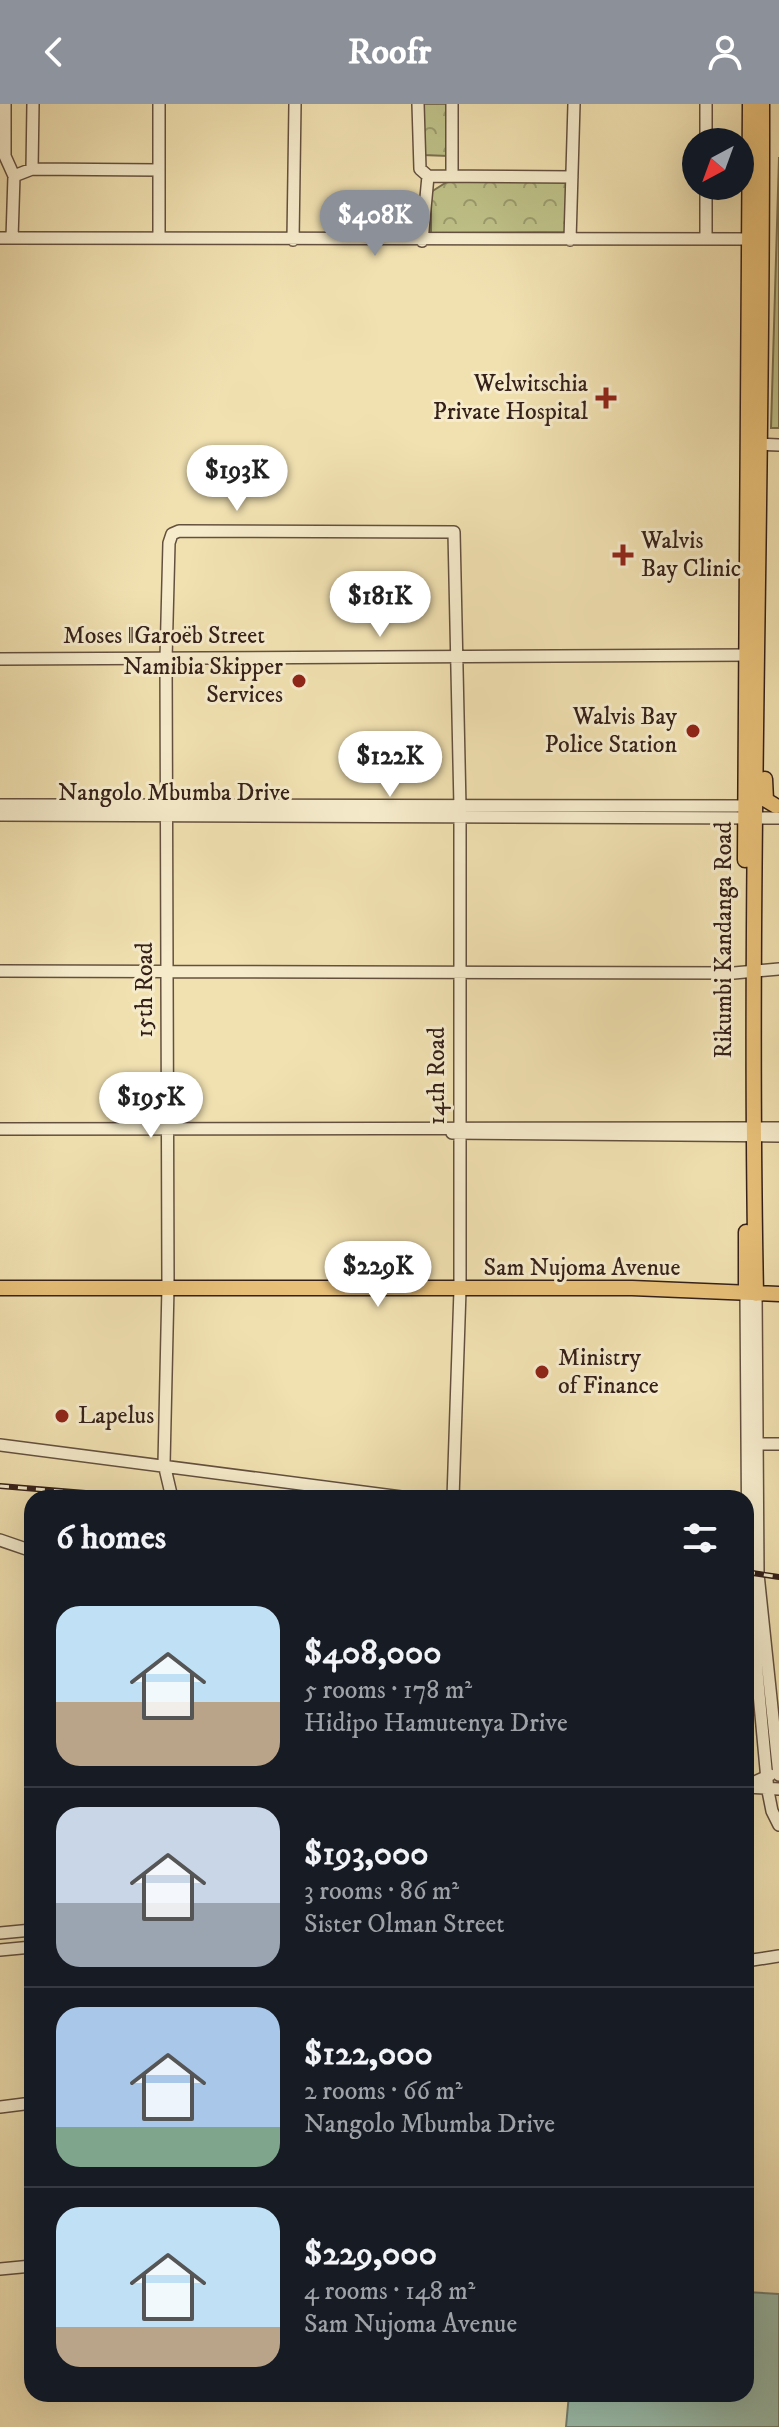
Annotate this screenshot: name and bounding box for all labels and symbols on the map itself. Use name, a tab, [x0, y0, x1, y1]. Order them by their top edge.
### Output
north arrow	[682, 128, 754, 200]
pin: $408K	[319, 190, 431, 258]
place label: Welwitschia Private Hospital	[433, 369, 589, 427]
marker: Welwitschia Private Hospital	[595, 387, 617, 409]
pin: $193K	[181, 445, 293, 513]
place label: Walvis Bay Clinic	[640, 526, 741, 584]
marker: Walvis Bay Clinic	[612, 544, 634, 566]
pin: $181K	[324, 571, 436, 639]
street label: Moses ǁGaroëb Street	[63, 621, 265, 651]
place label: Namibia Skipper Services	[123, 652, 283, 710]
marker: Namibia Skipper Services	[290, 672, 308, 690]
place label: Walvis Bay Police Station	[545, 702, 678, 760]
marker: Walvis Bay Police Station	[684, 722, 702, 740]
pin: $122K	[334, 731, 446, 799]
street label: Nangolo Mbumba Drive	[58, 778, 290, 808]
street label: Rikumbi Kandanga Road	[709, 821, 739, 1059]
street label: 15th Road	[130, 942, 160, 1038]
street label: 14th Road	[422, 1027, 452, 1125]
pin: $195K	[95, 1072, 207, 1140]
pin: $229K	[322, 1241, 434, 1309]
street label: Sam Nujoma Avenue	[484, 1253, 680, 1283]
place label: Ministry of Finance	[558, 1343, 659, 1401]
marker: Ministry of Finance	[533, 1363, 551, 1381]
place label: Lapelus	[78, 1401, 154, 1431]
marker: Lapelus	[53, 1407, 71, 1425]

